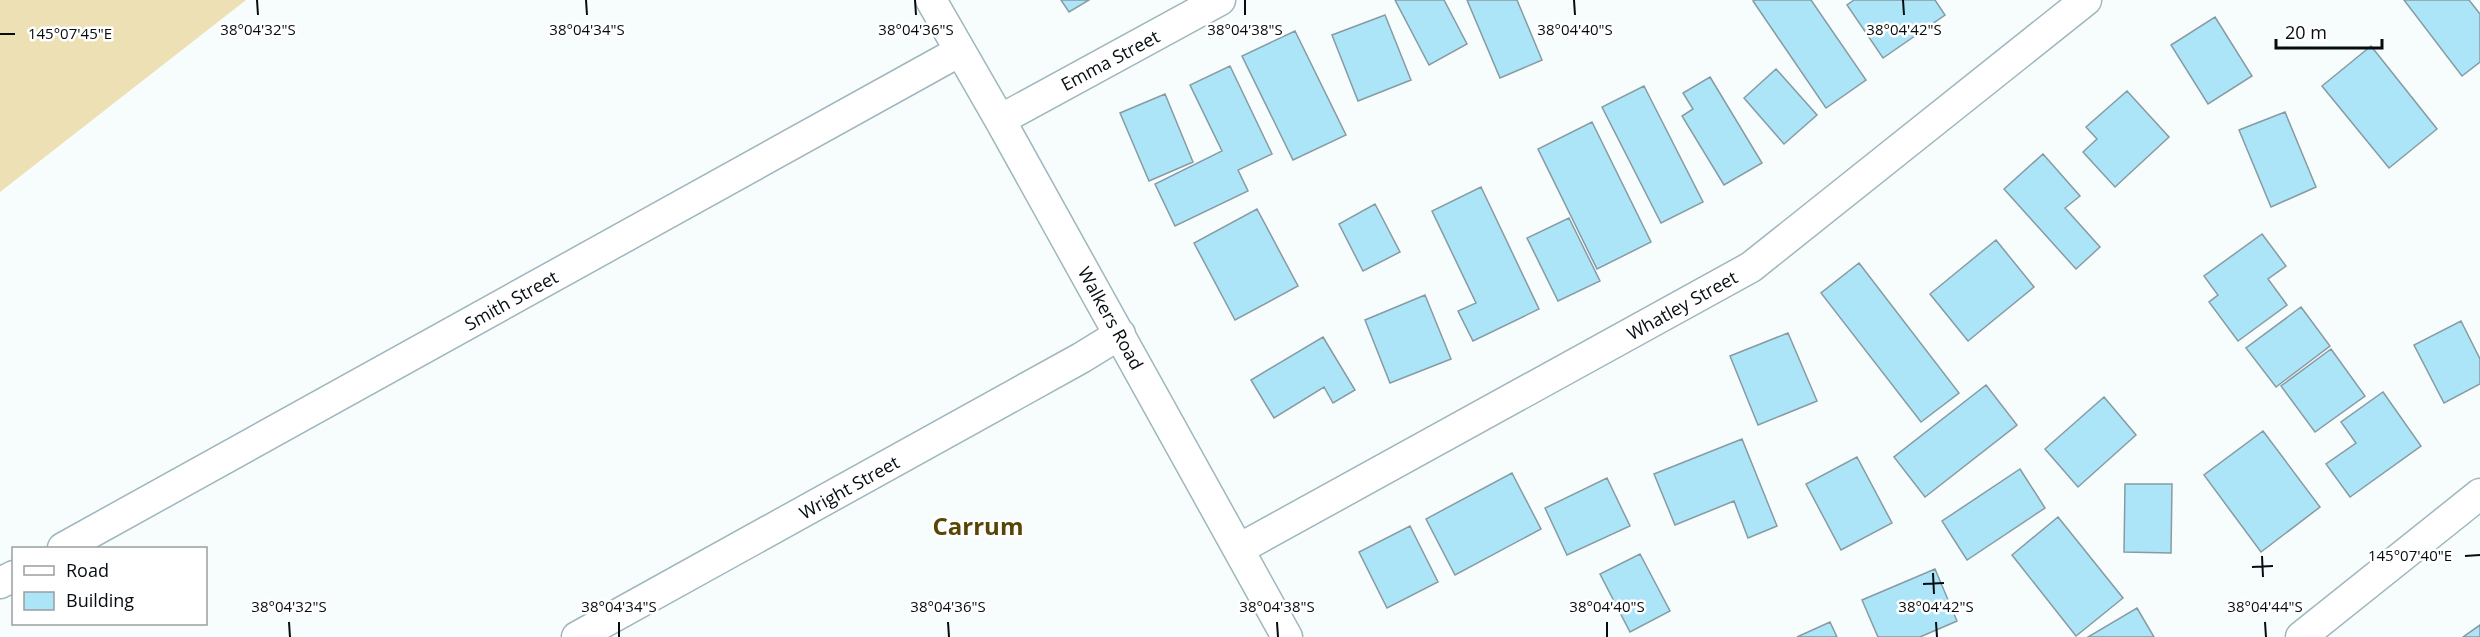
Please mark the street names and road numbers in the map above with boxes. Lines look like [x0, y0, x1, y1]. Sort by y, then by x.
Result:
street label: Emma Street [1057, 24, 1163, 96]
street label: Walkers Road [1073, 262, 1149, 374]
street label: Smith Street [460, 264, 562, 336]
street label: Whatley Street [1623, 265, 1741, 345]
street label: Wright Street [795, 450, 903, 524]

